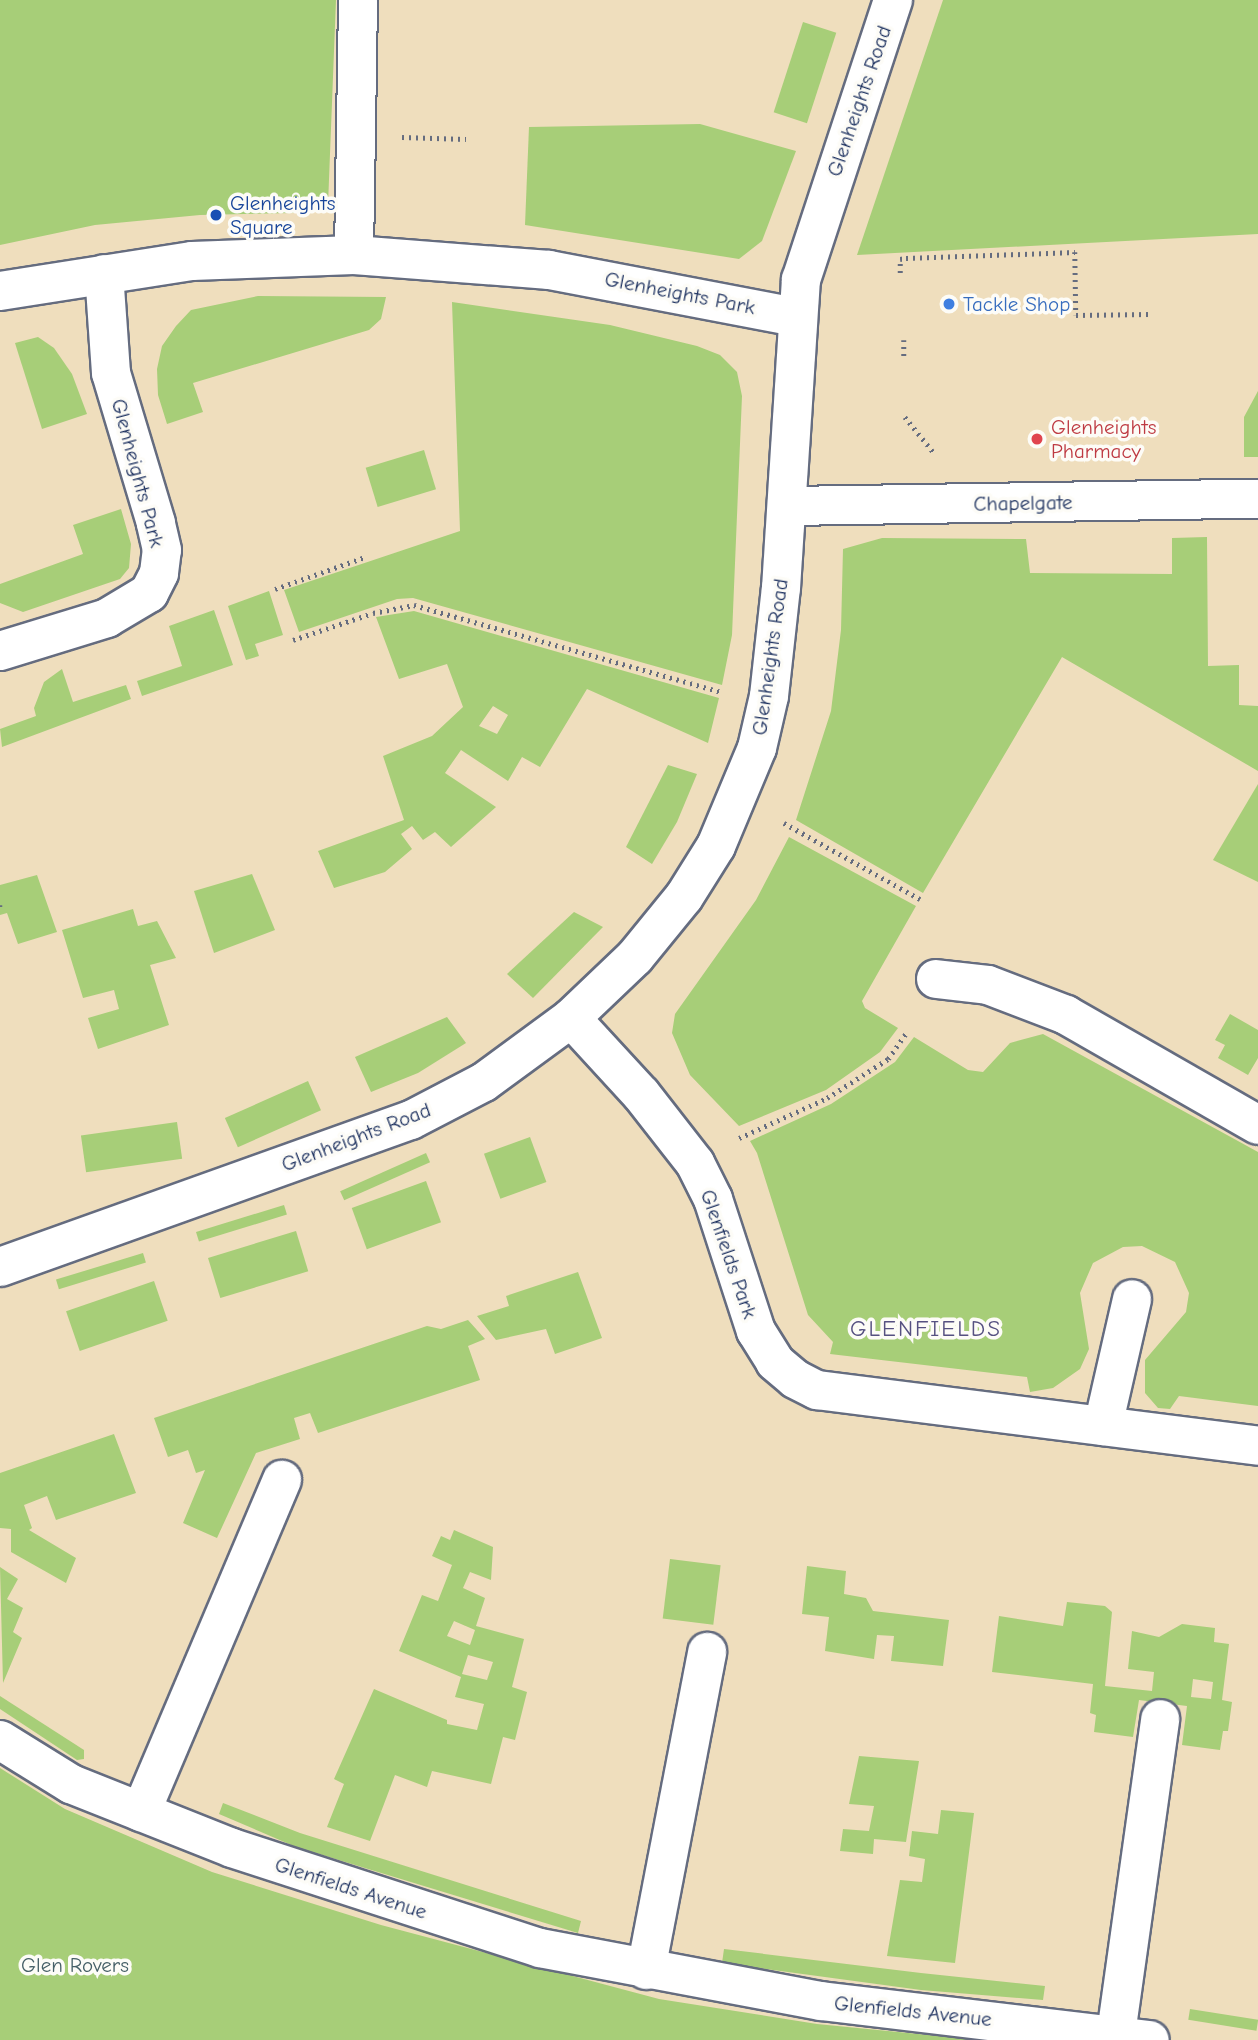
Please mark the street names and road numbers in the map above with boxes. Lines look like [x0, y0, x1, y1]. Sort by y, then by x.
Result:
street label: Glenheights Road [821, 22, 897, 180]
street label: Glenheights Park [603, 266, 757, 320]
street label: Glenheights Park [106, 396, 170, 550]
street label: Chapelgate [973, 490, 1073, 516]
street label: Glenheights Road [747, 577, 793, 737]
street label: Glenheights Road [278, 1097, 434, 1177]
street label: Glenfields Park [695, 1186, 763, 1322]
street label: Glenfields Avenue [272, 1852, 430, 1924]
street label: Glenfields Avenue [833, 1990, 993, 2032]

